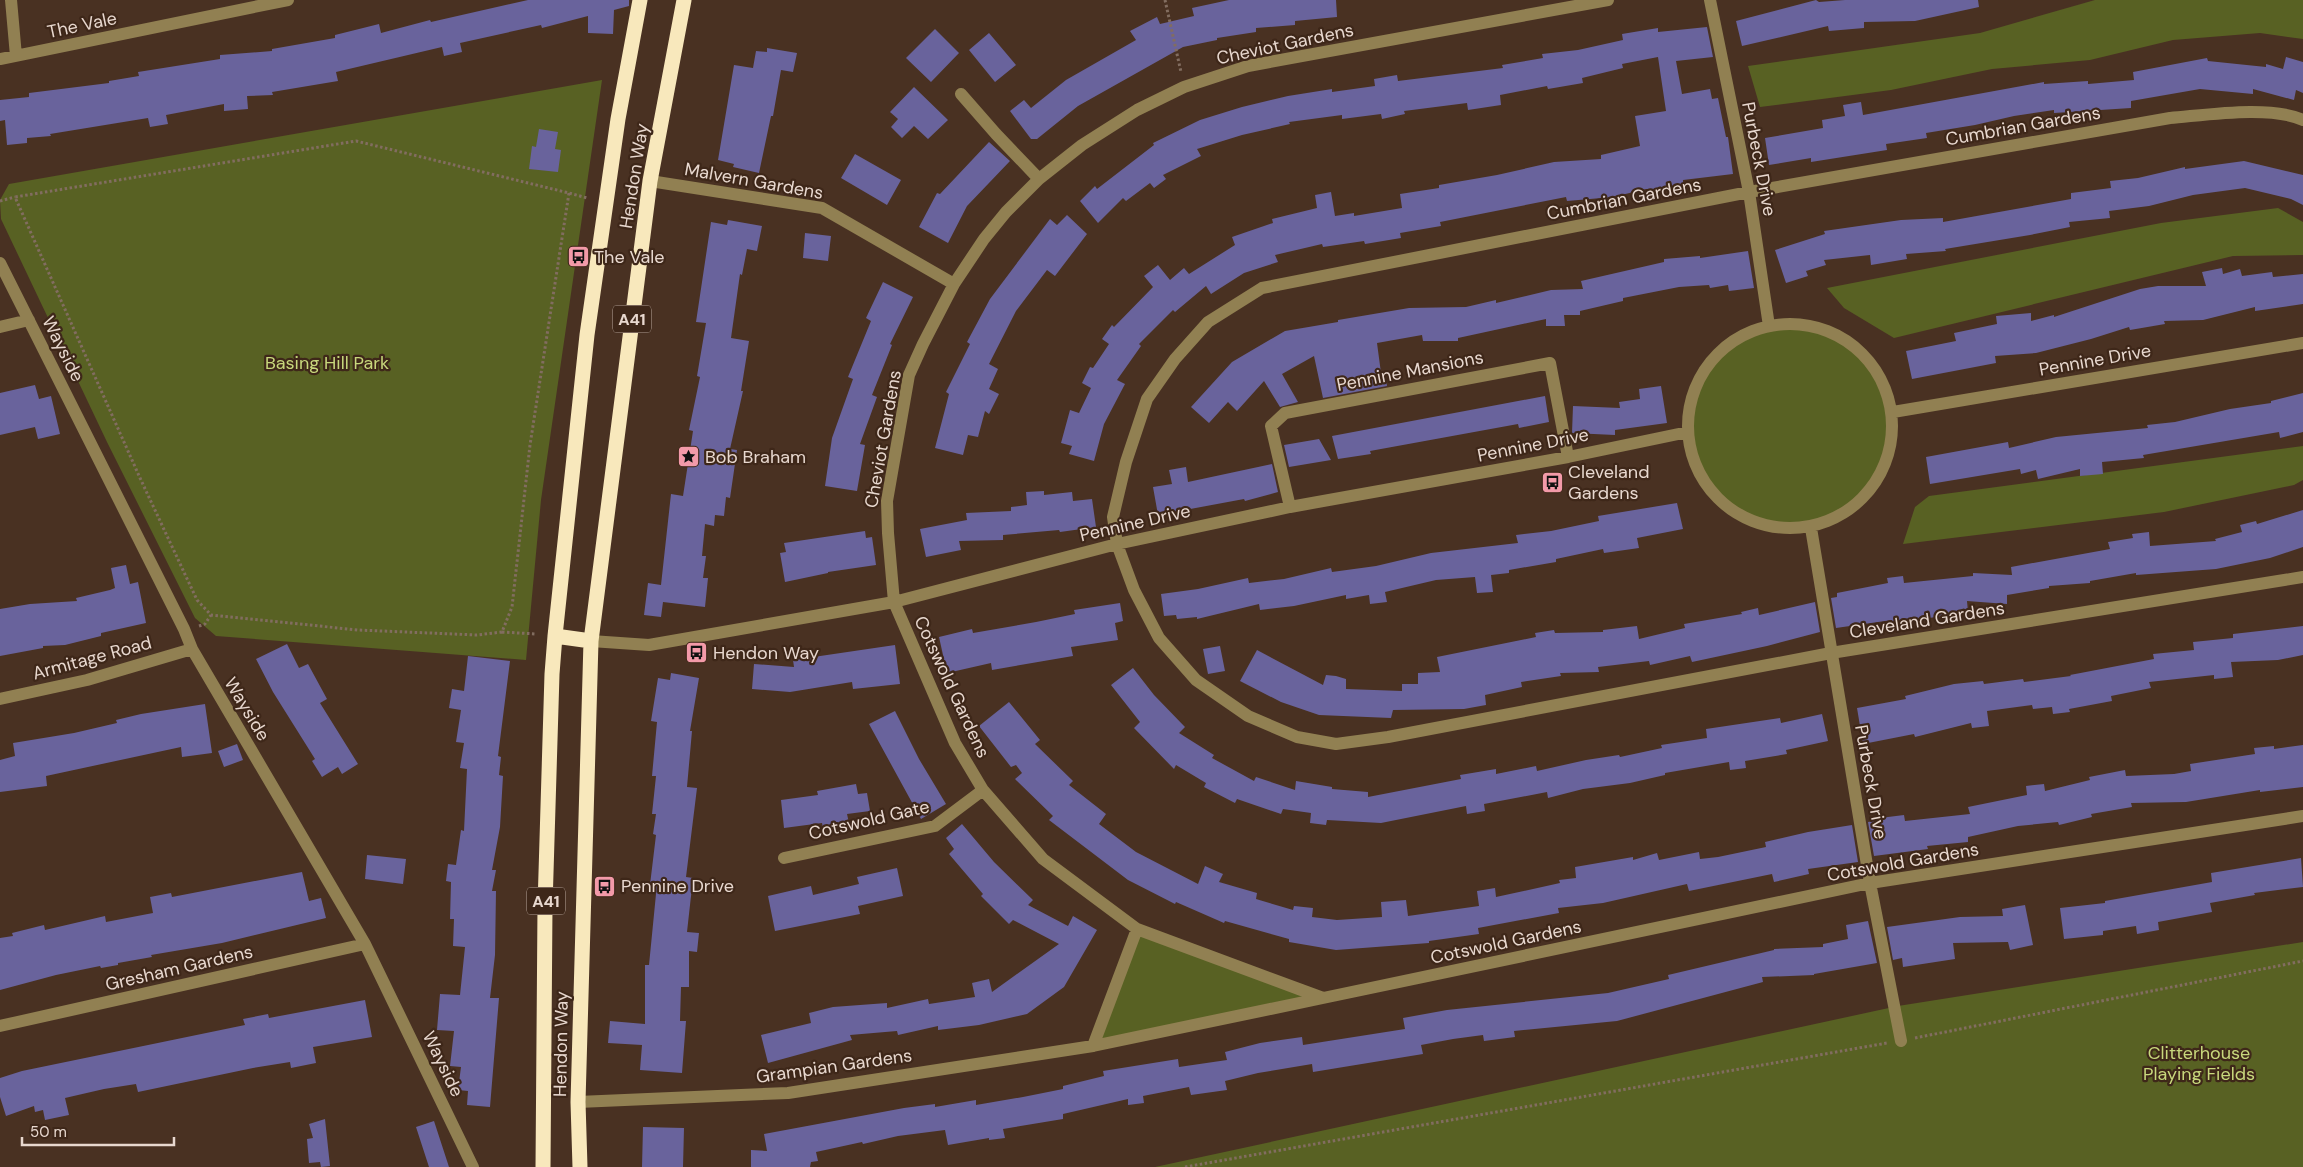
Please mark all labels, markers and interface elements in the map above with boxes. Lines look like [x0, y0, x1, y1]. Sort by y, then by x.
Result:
street label: The Vale [45, 6, 119, 44]
street label: Cheviot Gardens [1214, 18, 1356, 70]
street label: Purbeck Drive [1736, 100, 1782, 218]
street label: Cumbrian Gardens [1944, 101, 2102, 151]
street label: Hendon Way [614, 122, 654, 230]
street label: Malvern Gardens [683, 157, 825, 205]
street label: Cumbrian Gardens [1545, 172, 1703, 226]
bus stop icon: The Vale [566, 245, 590, 269]
place label: The Vale [594, 245, 665, 269]
road number: A41 [613, 306, 651, 332]
street label: Wayside [36, 312, 90, 386]
street label: Pennine Drive [2037, 338, 2153, 382]
street label: Pennine Mansions [1335, 345, 1485, 397]
park label: Basing Hill Park [265, 351, 389, 375]
street label: Cheviot Gardens [859, 368, 907, 510]
street label: Pennine Drive [1475, 422, 1591, 468]
place icon: Bob Braham [677, 445, 701, 469]
place label: Bob Braham [705, 445, 806, 469]
place label: Cleveland Gardens [1568, 460, 1649, 505]
bus stop icon: Cleveland Gardens [1540, 470, 1564, 494]
street label: Pennine Drive [1077, 499, 1193, 547]
street label: Cleveland Gardens [1848, 596, 2006, 644]
street label: Cotswold Gardens [909, 612, 995, 762]
street label: Armitage Road [30, 631, 154, 685]
bus stop icon: Hendon Way [685, 641, 709, 665]
place label: Hendon Way [713, 641, 819, 665]
street label: Wayside [219, 673, 275, 745]
street label: Purbeck Drive [1849, 723, 1893, 841]
street label: Cotswold Gate [806, 794, 932, 846]
street label: Cotswold Gardens [1825, 837, 1981, 887]
bus stop icon: Pennine Drive [593, 874, 617, 898]
place label: Pennine Drive [621, 874, 734, 898]
road number: A41 [527, 888, 565, 914]
street label: Cotswold Gardens [1428, 914, 1584, 970]
street label: Gresham Gardens [103, 939, 255, 997]
street label: Hendon Way [548, 991, 574, 1097]
street label: Wayside [417, 1027, 469, 1101]
park label: Clitterhouse Playing Fields [2143, 1041, 2255, 1086]
street label: Grampian Gardens [754, 1043, 914, 1089]
scale bar [22, 1114, 175, 1146]
text: 50 m [30, 1122, 67, 1142]

